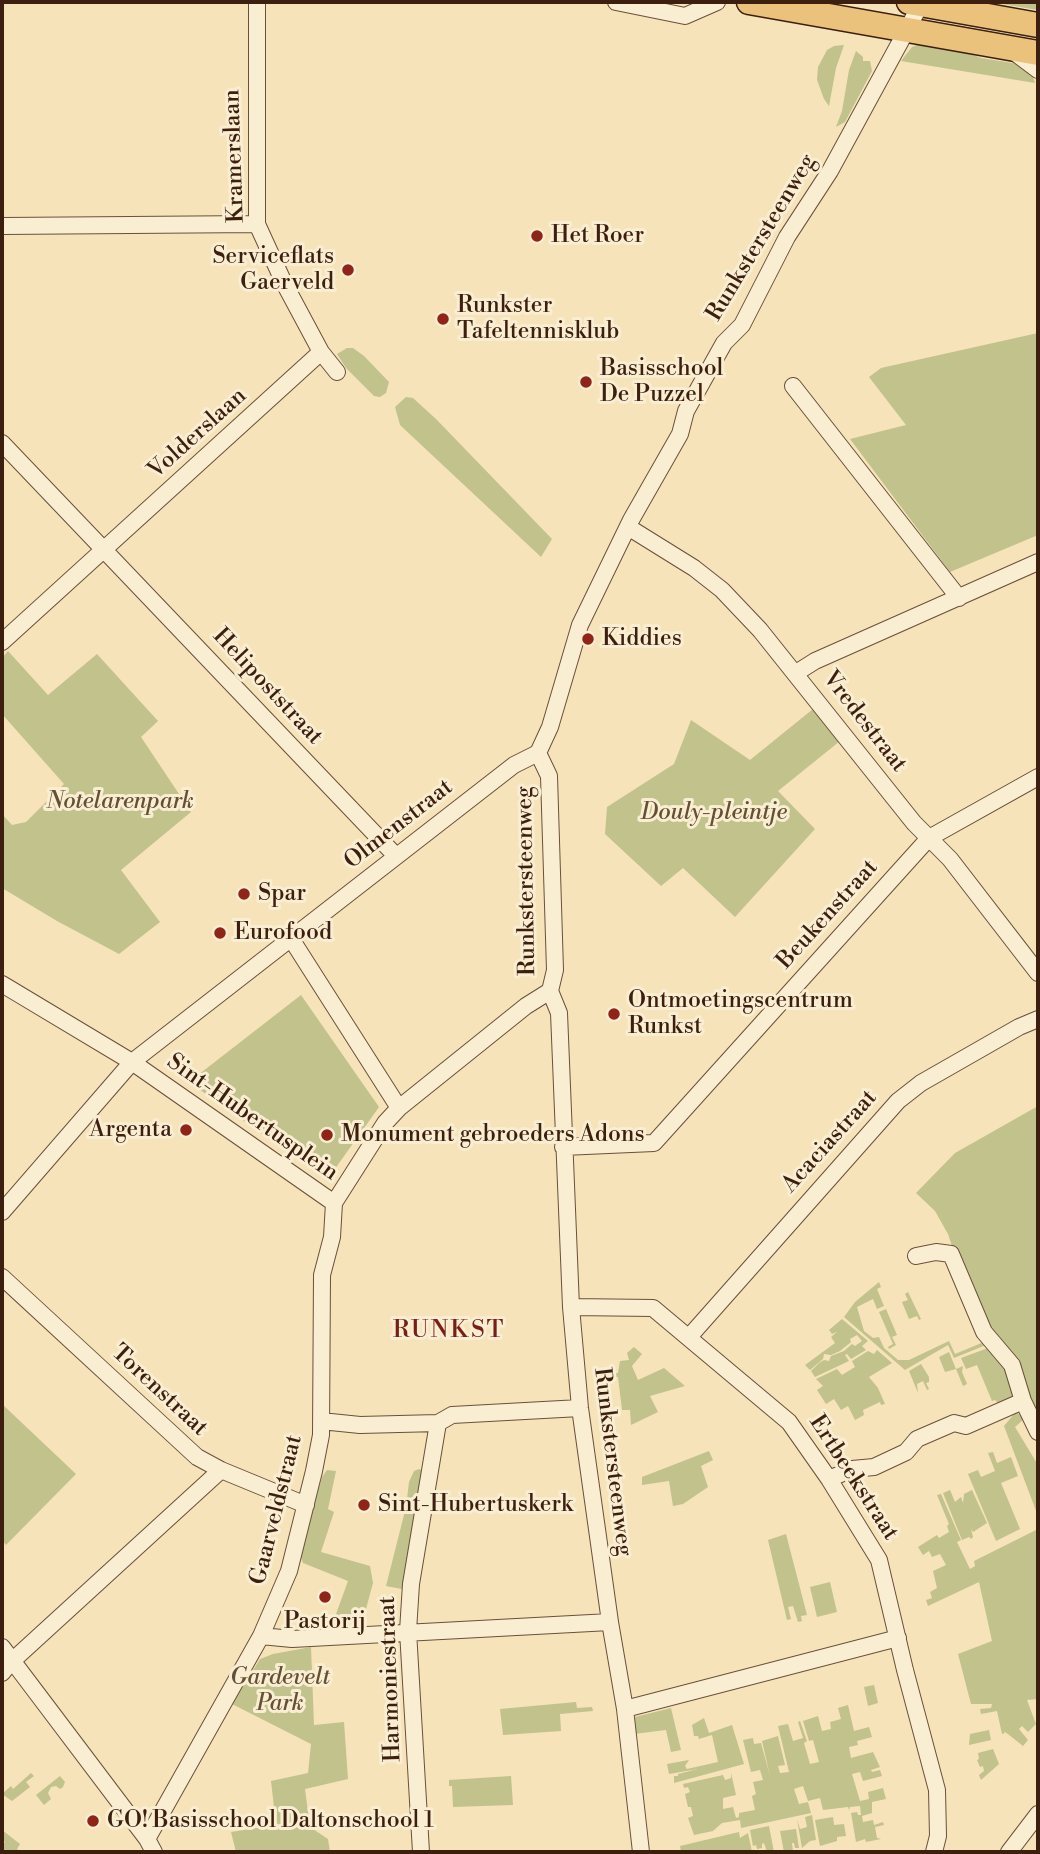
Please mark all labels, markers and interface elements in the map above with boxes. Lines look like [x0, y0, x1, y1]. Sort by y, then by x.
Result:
street label: Kramerslaan [219, 89, 251, 223]
street label: Runkstersteenweg [701, 150, 823, 326]
place label: Het Roer [551, 222, 644, 250]
marker: Het Roer [529, 228, 545, 244]
place label: Serviceflats Gaerveld [212, 243, 334, 297]
marker: Serviceflats Gaerveld [340, 262, 356, 278]
place label: Runkster Tafeltennisklub [457, 292, 619, 346]
marker: Runkster Tafeltennisklub [435, 311, 451, 327]
place label: Basisschool De Puzzel [600, 355, 723, 409]
marker: Basisschool De Puzzel [578, 374, 594, 390]
street label: Volderslaan [143, 383, 253, 485]
street label: Helipoststraat [206, 623, 328, 751]
place label: Kiddies [602, 625, 682, 653]
marker: Kiddies [580, 631, 596, 647]
street label: Vredestraat [816, 666, 912, 778]
street label: Olmenstraat [339, 774, 459, 876]
street label: Runkstersteenweg [512, 786, 542, 976]
park label: Notelarenpark [46, 788, 194, 816]
park label: Douly-pleintje [641, 799, 787, 827]
street label: Beukenstraat [772, 855, 884, 975]
place label: Spar [258, 880, 306, 908]
marker: Spar [236, 886, 252, 902]
place label: Eurofood [234, 919, 332, 947]
marker: Eurofood [212, 925, 228, 941]
place label: Ontmoetingscentrum Runkst [628, 987, 853, 1041]
marker: Ontmoetingscentrum Runkst [606, 1006, 622, 1022]
street label: Sint-Hubertusplein [161, 1049, 343, 1187]
street label: Acaciastraat [777, 1085, 883, 1199]
place label: Argenta [89, 1116, 172, 1144]
place label: Monument gebroeders Adons [341, 1121, 645, 1149]
marker: Argenta [178, 1122, 194, 1138]
marker: Monument gebroeders Adons [319, 1127, 335, 1143]
district label: RUNKST [393, 1317, 505, 1345]
street label: Torenstraat [105, 1339, 213, 1443]
street label: Runkstersteenweg [587, 1366, 637, 1558]
street label: Ertbeekstraat [802, 1410, 904, 1546]
street label: Gaarveldstraat [245, 1432, 309, 1588]
place label: Sint-Hubertuskerk [378, 1491, 573, 1519]
marker: Sint-Hubertuskerk [356, 1497, 372, 1513]
marker: Pastorij [317, 1589, 333, 1605]
street label: Harmoniestraat [374, 1596, 408, 1762]
place label: Pastorij [284, 1608, 366, 1636]
park label: Gardevelt Park [230, 1664, 330, 1718]
place label: GO! Basisschool Daltonschool 1 [107, 1807, 434, 1835]
marker: GO! Basisschool Daltonschool 1 [85, 1813, 101, 1829]

